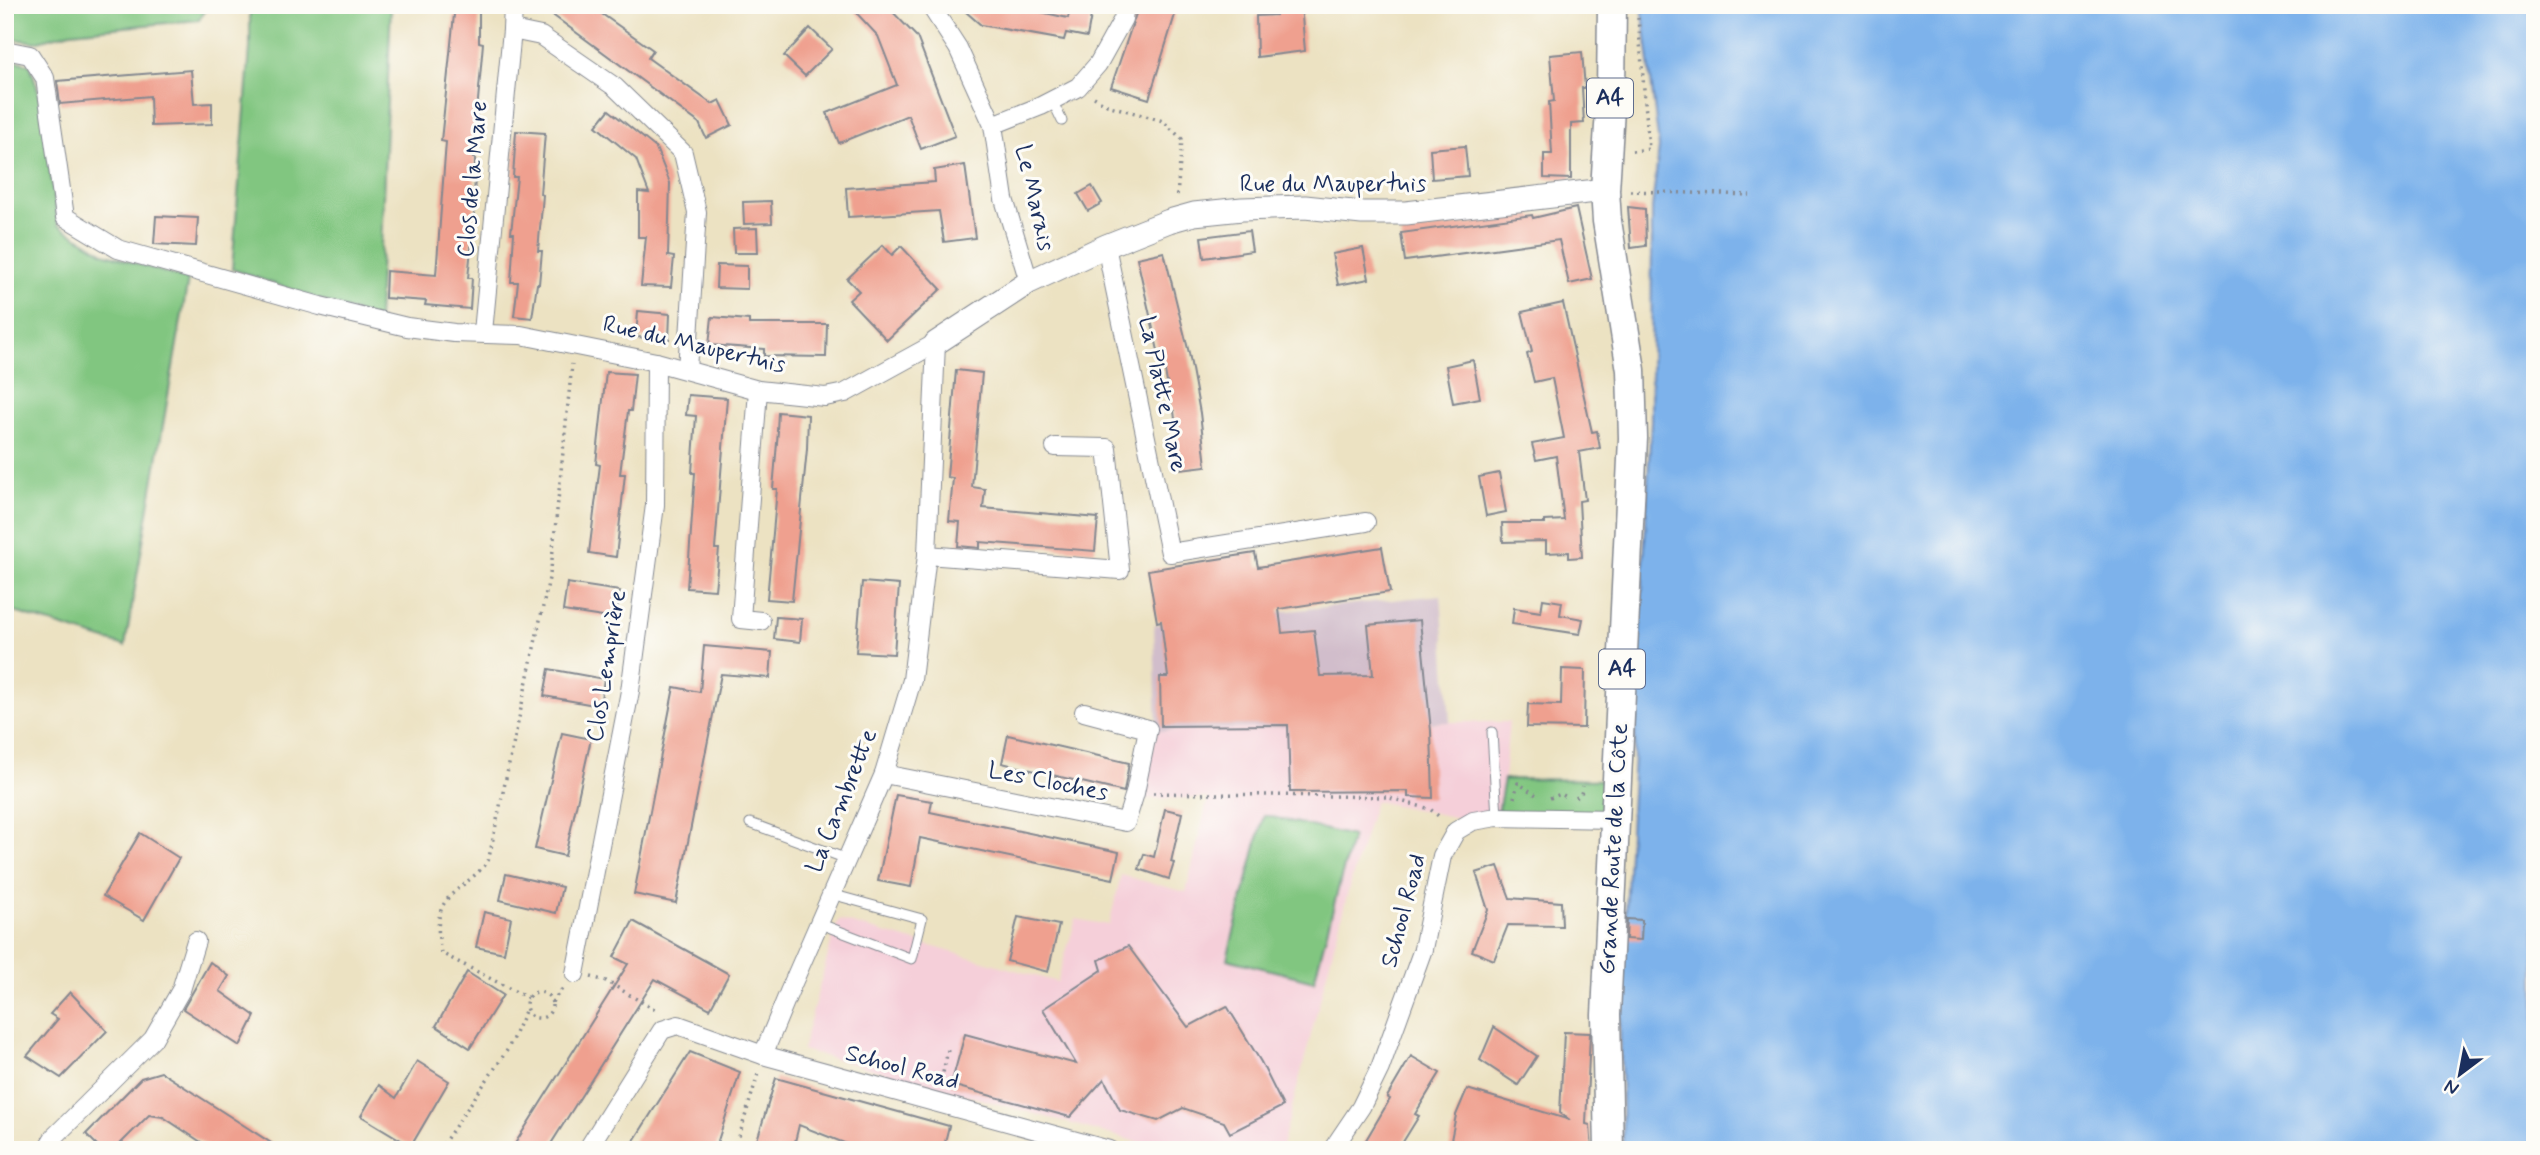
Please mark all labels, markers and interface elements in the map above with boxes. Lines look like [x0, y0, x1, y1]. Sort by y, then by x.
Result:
road number: A4 [1587, 78, 1633, 118]
street label: Clos de la Mare [451, 99, 495, 259]
street label: Le Marais [1007, 142, 1061, 255]
street label: Rue du Maupertuis [1240, 169, 1427, 200]
street label: Rue du Maupertuis [600, 309, 789, 381]
street label: La Platte Mare [1130, 313, 1194, 475]
street label: Clos Lemprière [580, 587, 634, 744]
road number: A4 [1599, 650, 1645, 688]
street label: Grande Route de la Côte [1592, 722, 1636, 976]
street label: La Cambrette [799, 724, 885, 877]
street label: Les Cloches [985, 755, 1111, 809]
street label: School Road [1374, 851, 1434, 971]
street label: School Road [842, 1038, 962, 1098]
north arrow [2424, 1040, 2494, 1110]
text: N [2440, 1073, 2464, 1101]

